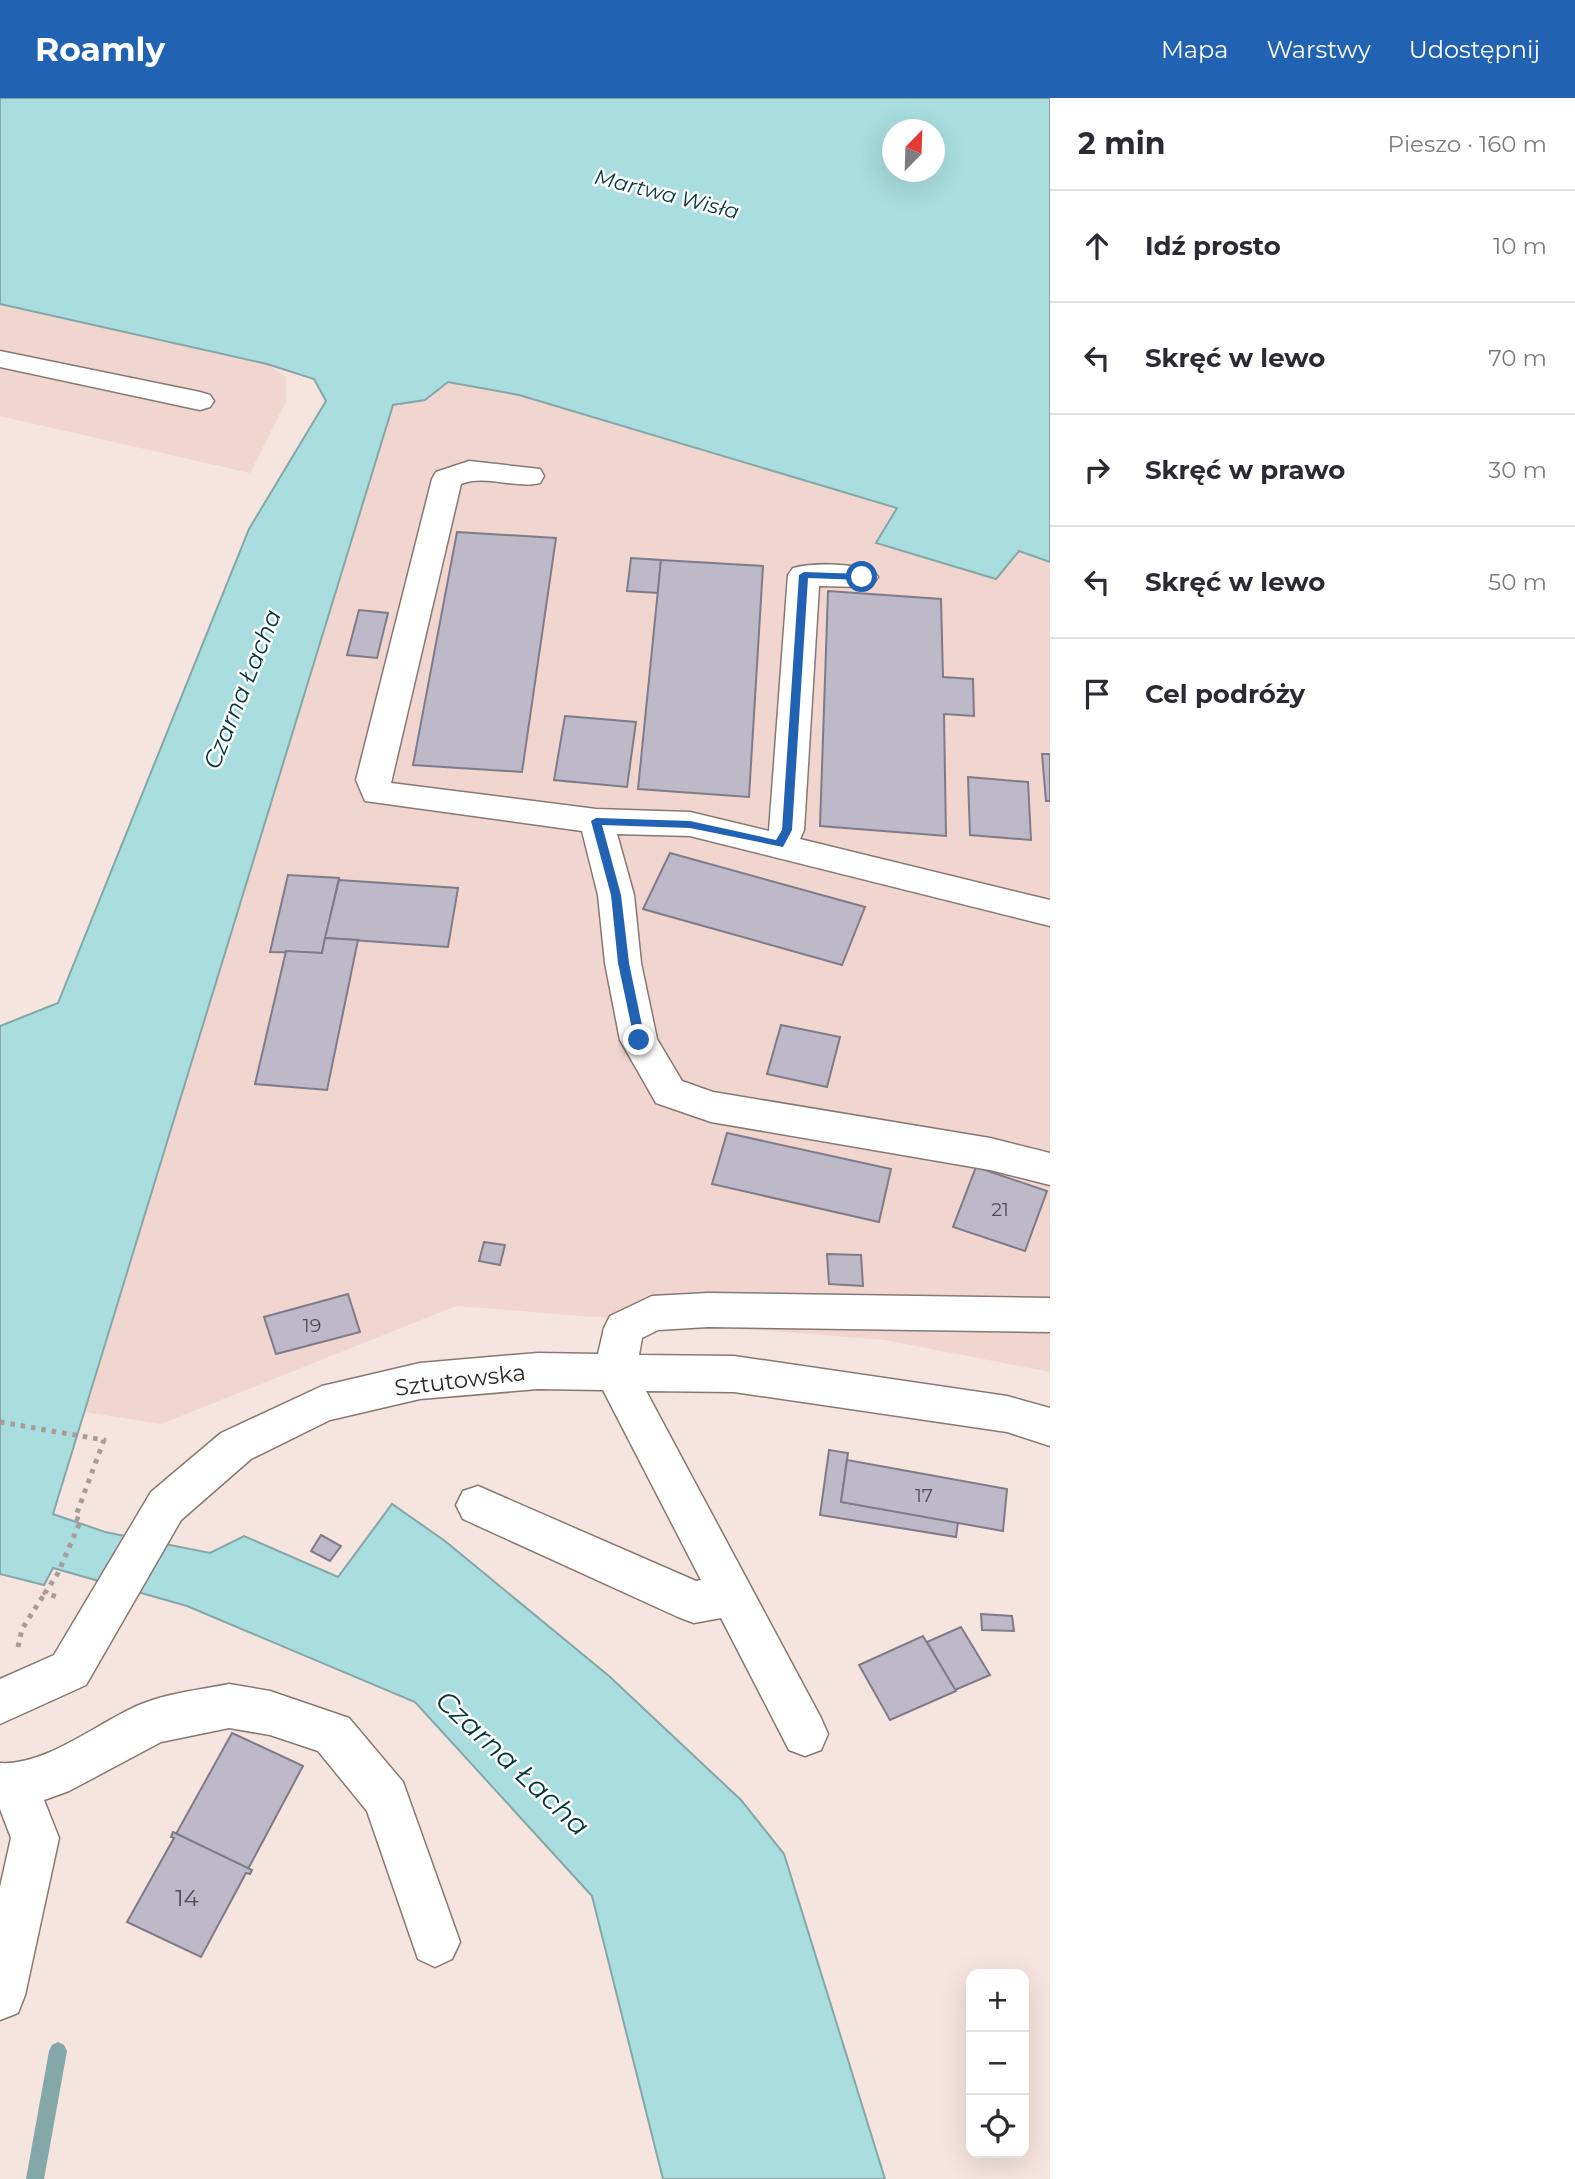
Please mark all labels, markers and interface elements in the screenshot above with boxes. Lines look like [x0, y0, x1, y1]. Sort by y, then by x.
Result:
text: Roamly [35, 29, 165, 69]
text: Mapa [1161, 35, 1228, 64]
text: Warstwy [1266, 35, 1371, 64]
text: Udostępnij [1409, 35, 1540, 64]
north arrow [882, 119, 945, 182]
text: 2 min [1078, 125, 1165, 162]
text: Pieszo · 160 m [1387, 130, 1547, 158]
water label: Martwa Wisła [592, 164, 742, 224]
icon: ahead [1078, 227, 1116, 265]
text: Idź prosto [1145, 230, 1281, 262]
text: 10 m [1493, 232, 1547, 260]
icon: left [1078, 339, 1116, 377]
text: Skręć w lewo [1145, 342, 1325, 374]
text: 70 m [1488, 344, 1547, 372]
icon: right [1078, 451, 1116, 489]
text: Skręć w prawo [1145, 454, 1345, 486]
text: 30 m [1488, 456, 1547, 484]
route start [846, 561, 877, 592]
icon: left [1078, 563, 1116, 601]
text: Skręć w lewo [1145, 566, 1325, 598]
text: 50 m [1488, 568, 1547, 596]
water label: Czarna Łacha [197, 605, 287, 773]
icon: arrive [1078, 675, 1116, 713]
text: Cel podróży [1145, 678, 1305, 710]
route end [623, 1024, 654, 1055]
house number: 21 [991, 1198, 1009, 1221]
house number: 19 [303, 1314, 321, 1337]
street label: Sztutowska [393, 1358, 527, 1402]
house number: 17 [915, 1484, 933, 1507]
water label: Czarna Łacha [429, 1683, 597, 1843]
house number: 14 [175, 1884, 199, 1912]
map controls [966, 1969, 1029, 2158]
button: + [966, 1969, 1029, 2032]
button: − [966, 2032, 1029, 2095]
button: locate [966, 2095, 1029, 2158]

